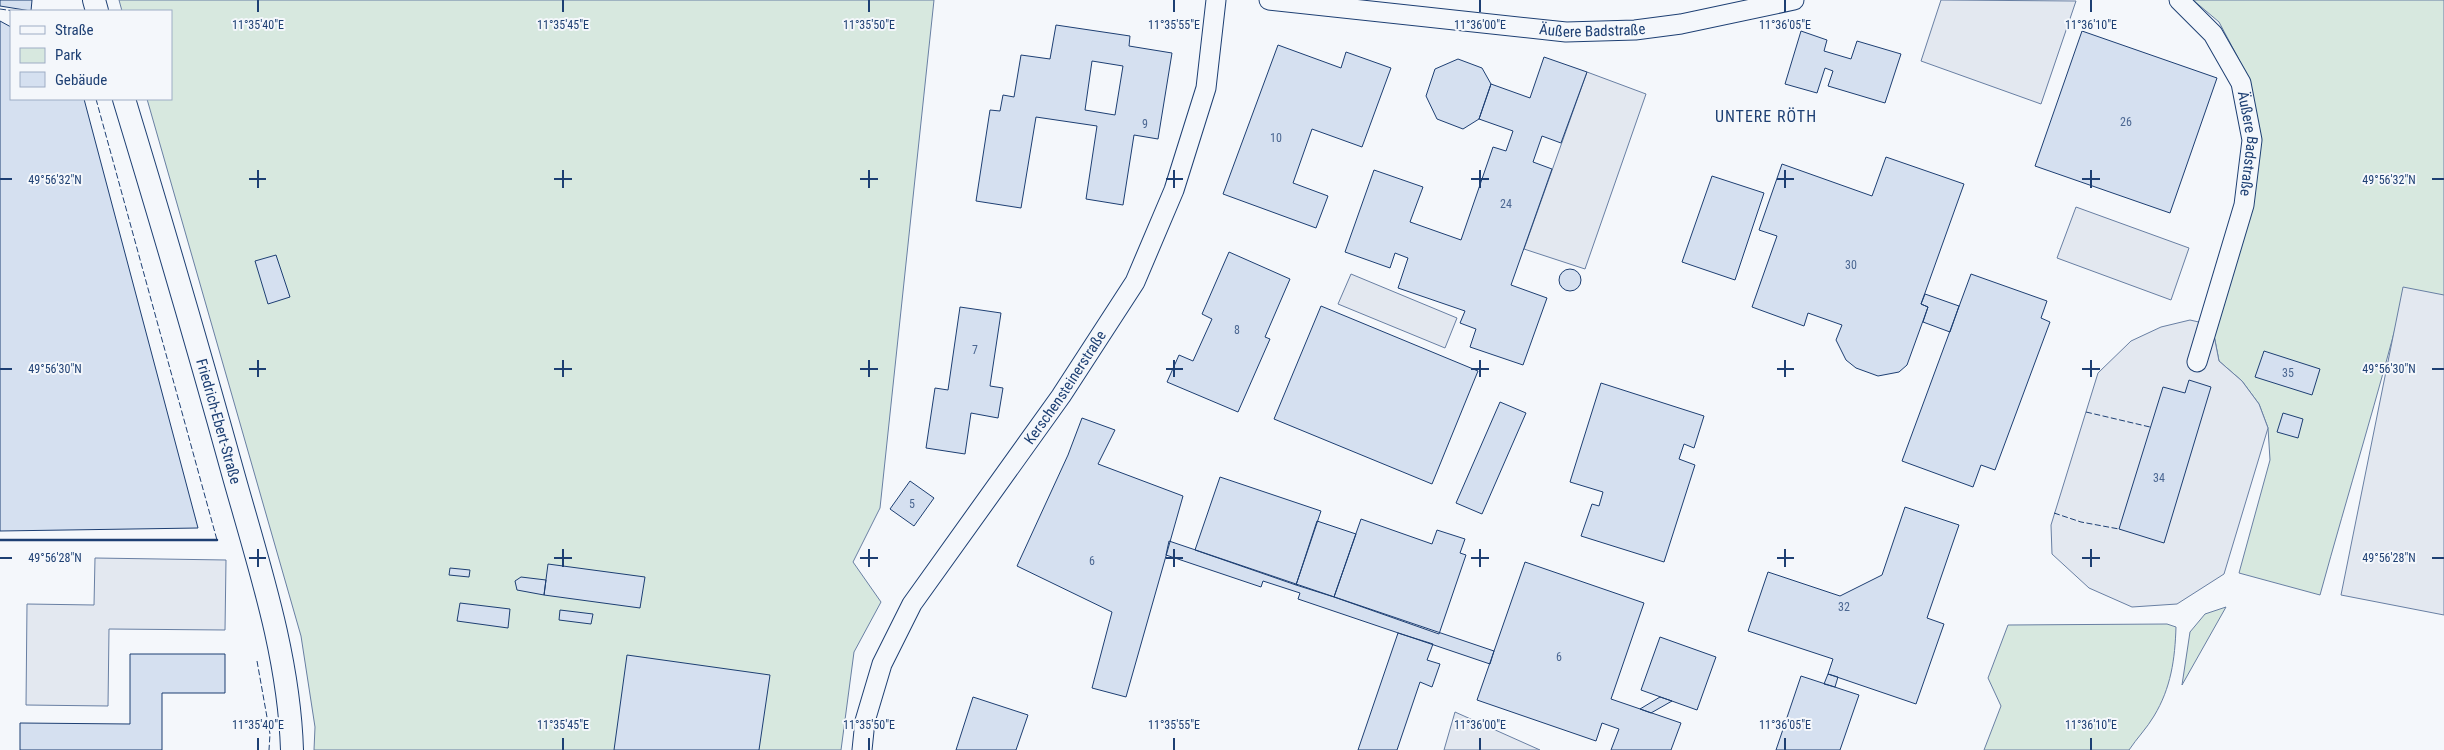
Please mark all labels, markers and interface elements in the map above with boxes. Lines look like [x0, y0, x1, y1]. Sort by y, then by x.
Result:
legend [10, 10, 172, 100]
text: 11°35'40"E [232, 18, 284, 32]
text: 11°35'45"E [537, 18, 589, 32]
text: 11°35'50"E [843, 18, 895, 32]
text: 11°35'55"E [1148, 18, 1200, 32]
text: 11°36'00"E [1454, 18, 1506, 32]
text: 11°36'05"E [1759, 18, 1811, 32]
text: 11°36'10"E [2065, 18, 2117, 32]
street label: Äußere Badstraße [1538, 20, 1646, 41]
text: Straße [55, 21, 94, 39]
text: Park [55, 46, 82, 64]
text: Gebäude [55, 71, 107, 89]
street label: Äußere Badstraße [2234, 90, 2261, 197]
district label: UNTERE RÖTH [1715, 107, 1817, 126]
house number: 26 [2120, 115, 2132, 129]
house number: 9 [1142, 117, 1148, 131]
house number: 10 [1270, 131, 1282, 145]
text: 49°56'32"N [28, 173, 82, 187]
text: 49°56'32"N [2362, 173, 2416, 187]
house number: 24 [1500, 197, 1512, 211]
house number: 30 [1845, 258, 1857, 272]
house number: 8 [1234, 323, 1240, 337]
street label: Kerschensteinerstraße [1020, 327, 1110, 448]
house number: 7 [972, 343, 978, 357]
street label: Friedrich-Ebert-Straße [192, 357, 245, 486]
text: 49°56'30"N [28, 362, 82, 376]
text: 49°56'30"N [2362, 362, 2416, 376]
house number: 35 [2282, 366, 2294, 380]
house number: 34 [2153, 471, 2165, 485]
house number: 5 [909, 497, 915, 511]
text: 49°56'28"N [28, 551, 82, 565]
text: 49°56'28"N [2362, 551, 2416, 565]
house number: 6 [1089, 554, 1095, 568]
house number: 32 [1838, 600, 1850, 614]
house number: 6 [1556, 650, 1562, 664]
text: 11°35'40"E [232, 718, 284, 732]
text: 11°35'45"E [537, 718, 589, 732]
text: 11°35'50"E [843, 718, 895, 732]
text: 11°35'55"E [1148, 718, 1200, 732]
text: 11°36'00"E [1454, 718, 1506, 732]
text: 11°36'05"E [1759, 718, 1811, 732]
text: 11°36'10"E [2065, 718, 2117, 732]

